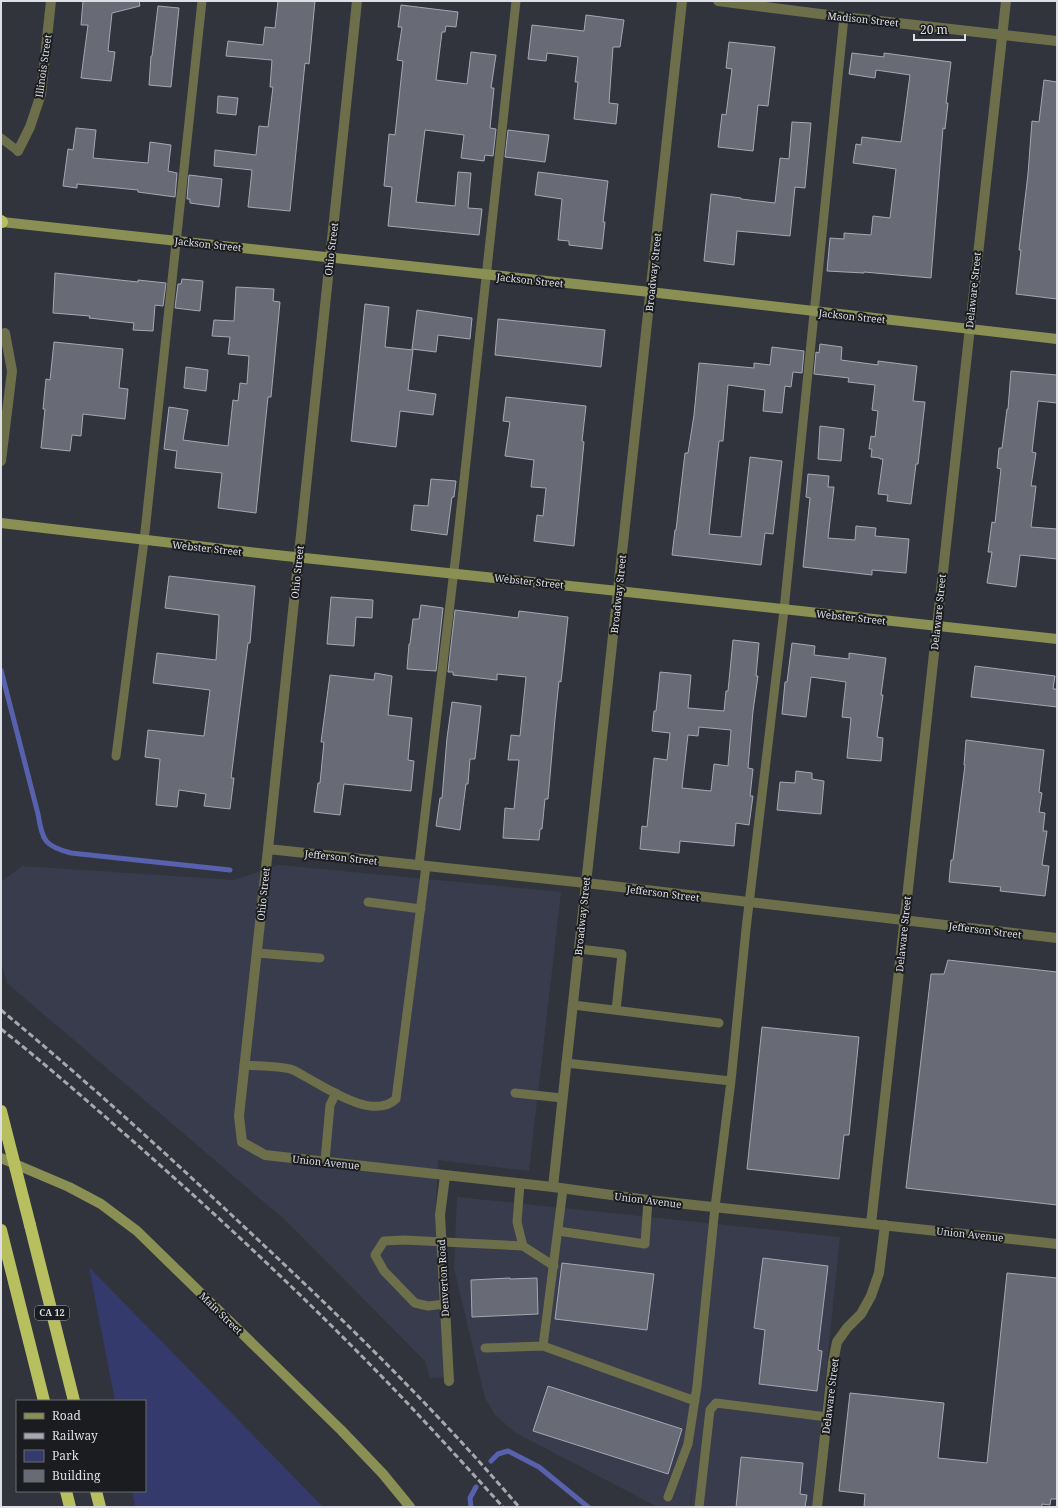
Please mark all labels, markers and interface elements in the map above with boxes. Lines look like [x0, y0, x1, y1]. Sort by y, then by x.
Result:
street label: Madison Street [827, 8, 900, 30]
scale bar [914, 16, 965, 42]
text: 20 m [920, 21, 948, 38]
street label: Illinois Street [32, 33, 54, 98]
street label: Ohio Street [321, 221, 341, 276]
street label: Broadway Street [642, 232, 664, 312]
street label: Jackson Street [173, 233, 243, 255]
street label: Delaware Street [962, 251, 984, 329]
street label: Jackson Street [495, 269, 565, 291]
street label: Jackson Street [817, 305, 887, 327]
street label: Webster Street [171, 537, 243, 559]
street label: Ohio Street [287, 544, 307, 599]
street label: Broadway Street [607, 554, 629, 634]
street label: Webster Street [493, 570, 565, 592]
street label: Delaware Street [927, 573, 949, 651]
street label: Webster Street [815, 606, 887, 628]
street label: Jefferson Street [303, 846, 379, 868]
street label: Ohio Street [253, 866, 273, 921]
street label: Broadway Street [571, 876, 593, 956]
street label: Jefferson Street [625, 881, 701, 904]
street label: Delaware Street [892, 895, 914, 973]
street label: Jefferson Street [947, 918, 1023, 941]
street label: Union Avenue [292, 1152, 360, 1172]
street label: Union Avenue [614, 1189, 682, 1211]
street label: Union Avenue [936, 1224, 1004, 1244]
street label: Denverton Road [434, 1239, 452, 1317]
street label: Main Street [196, 1289, 246, 1338]
road number: CA 12 [35, 1306, 69, 1320]
street label: Delaware Street [818, 1357, 842, 1435]
legend [16, 1400, 146, 1492]
text: Road [52, 1407, 82, 1424]
text: Railway [52, 1427, 98, 1444]
text: Park [52, 1447, 80, 1464]
text: Building [52, 1467, 101, 1484]

